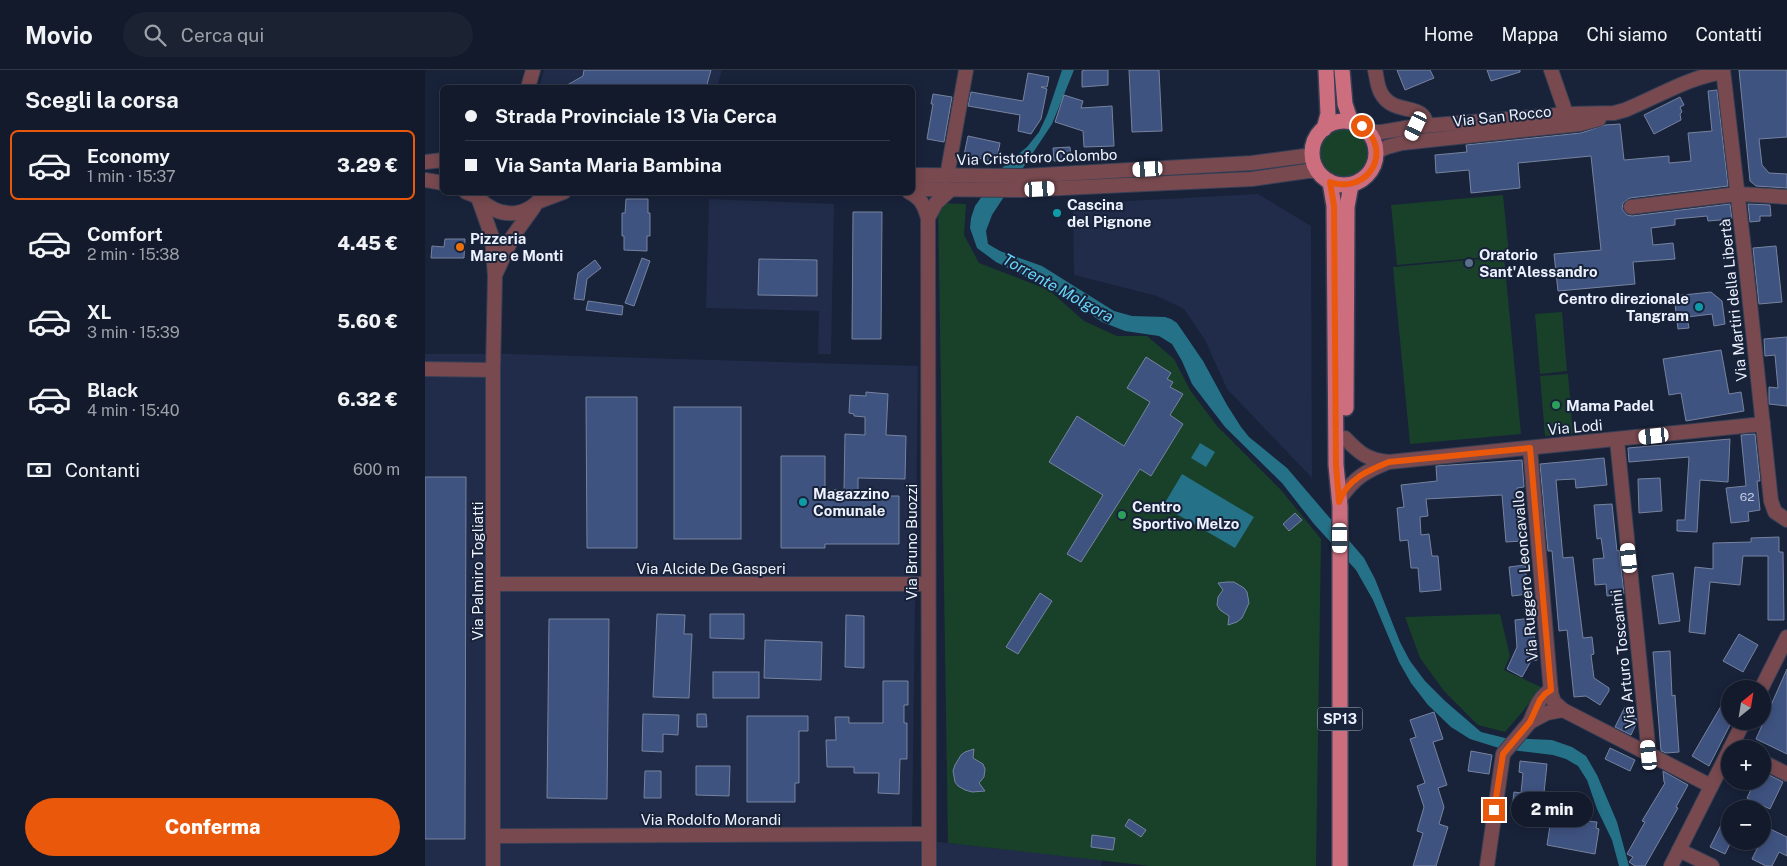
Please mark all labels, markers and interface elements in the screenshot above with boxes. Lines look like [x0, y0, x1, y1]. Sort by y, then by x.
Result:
search box [123, 12, 473, 57]
text: Movio [25, 21, 93, 49]
icon: search [141, 21, 169, 49]
text: Cerca qui [181, 24, 264, 46]
text: Home [1424, 24, 1473, 45]
text: Mappa [1501, 24, 1559, 45]
text: Chi siamo [1587, 24, 1667, 45]
text: Contatti [1695, 24, 1762, 45]
text: Scegli la corsa [25, 87, 179, 113]
street label: Via San Rocco [1452, 102, 1552, 130]
text: Strada Provinciale 13 Via Cerca [495, 105, 777, 127]
car [1402, 109, 1429, 143]
route start [1351, 115, 1373, 137]
icon: car [27, 143, 72, 188]
text: Economy [87, 145, 170, 167]
street label: Via Cristoforo Colombo [956, 146, 1118, 168]
text: 3.29 € [337, 154, 398, 176]
text: Via Santa Maria Bambina [495, 154, 722, 176]
car [1132, 161, 1163, 177]
text: 1 min · 15:37 [87, 167, 176, 186]
car [1024, 181, 1055, 197]
place label: Cascina del Pignone [1067, 196, 1151, 230]
marker: Cascina del Pignone [1051, 207, 1063, 219]
street label: Via Martiri della Libertà [1716, 218, 1750, 382]
icon: car [27, 221, 72, 266]
text: Comfort [87, 223, 163, 245]
place label: Pizzeria Mare e Monti [470, 230, 563, 264]
text: 4.45 € [337, 232, 398, 254]
marker: Pizzeria Mare e Monti [454, 241, 466, 253]
text: 2 min · 15:38 [87, 245, 180, 264]
place label: Oratorio Sant'Alessandro [1479, 246, 1598, 280]
water label: Torrente Molgora [999, 250, 1117, 326]
marker: Oratorio Sant'Alessandro [1463, 257, 1475, 269]
place label: Centro direzionale Tangram [1558, 290, 1689, 324]
icon: car [27, 299, 72, 344]
text: XL [87, 301, 112, 323]
marker: Centro direzionale Tangram [1693, 301, 1705, 313]
text: 5.60 € [337, 310, 398, 332]
text: 3 min · 15:39 [87, 323, 180, 342]
icon: car [27, 377, 72, 422]
text: Black [87, 379, 138, 401]
text: 6.32 € [337, 388, 398, 410]
place label: Mama Padel [1566, 397, 1654, 414]
marker: Mama Padel [1550, 399, 1562, 411]
text: 4 min · 15:40 [87, 401, 180, 420]
street label: Via Lodi [1547, 416, 1603, 438]
car [1638, 427, 1669, 445]
icon: cash [25, 456, 53, 484]
text: Contanti [65, 459, 140, 481]
text: 600 m [353, 460, 400, 479]
street label: Via Bruno Buozzi [903, 484, 920, 600]
place label: Magazzino Comunale [813, 485, 890, 519]
street label: Via Ruggero Leoncavallo [1509, 490, 1541, 662]
house number: 62 [1740, 490, 1754, 504]
marker: Magazzino Comunale [797, 496, 809, 508]
place label: Centro Sportivo Melzo [1132, 498, 1240, 532]
street label: Via Palmiro Togliatti [469, 502, 486, 640]
marker: Centro Sportivo Melzo [1116, 509, 1128, 521]
car [1332, 523, 1347, 553]
car [1619, 542, 1638, 574]
street label: Via Alcide De Gasperi [636, 560, 786, 577]
street label: Via Arturo Toscanini [1607, 589, 1639, 729]
north arrow [1721, 680, 1771, 730]
map controls [1721, 680, 1771, 850]
road number: SP13 [1317, 708, 1363, 731]
car [1639, 739, 1658, 771]
button: + [1721, 740, 1771, 790]
callout: 2 min [1511, 792, 1594, 828]
button: Conferma [25, 798, 400, 856]
route end [1483, 799, 1505, 821]
text: 2 min [1531, 800, 1573, 819]
button: − [1721, 800, 1771, 850]
street label: Via Rodolfo Morandi [641, 811, 781, 828]

